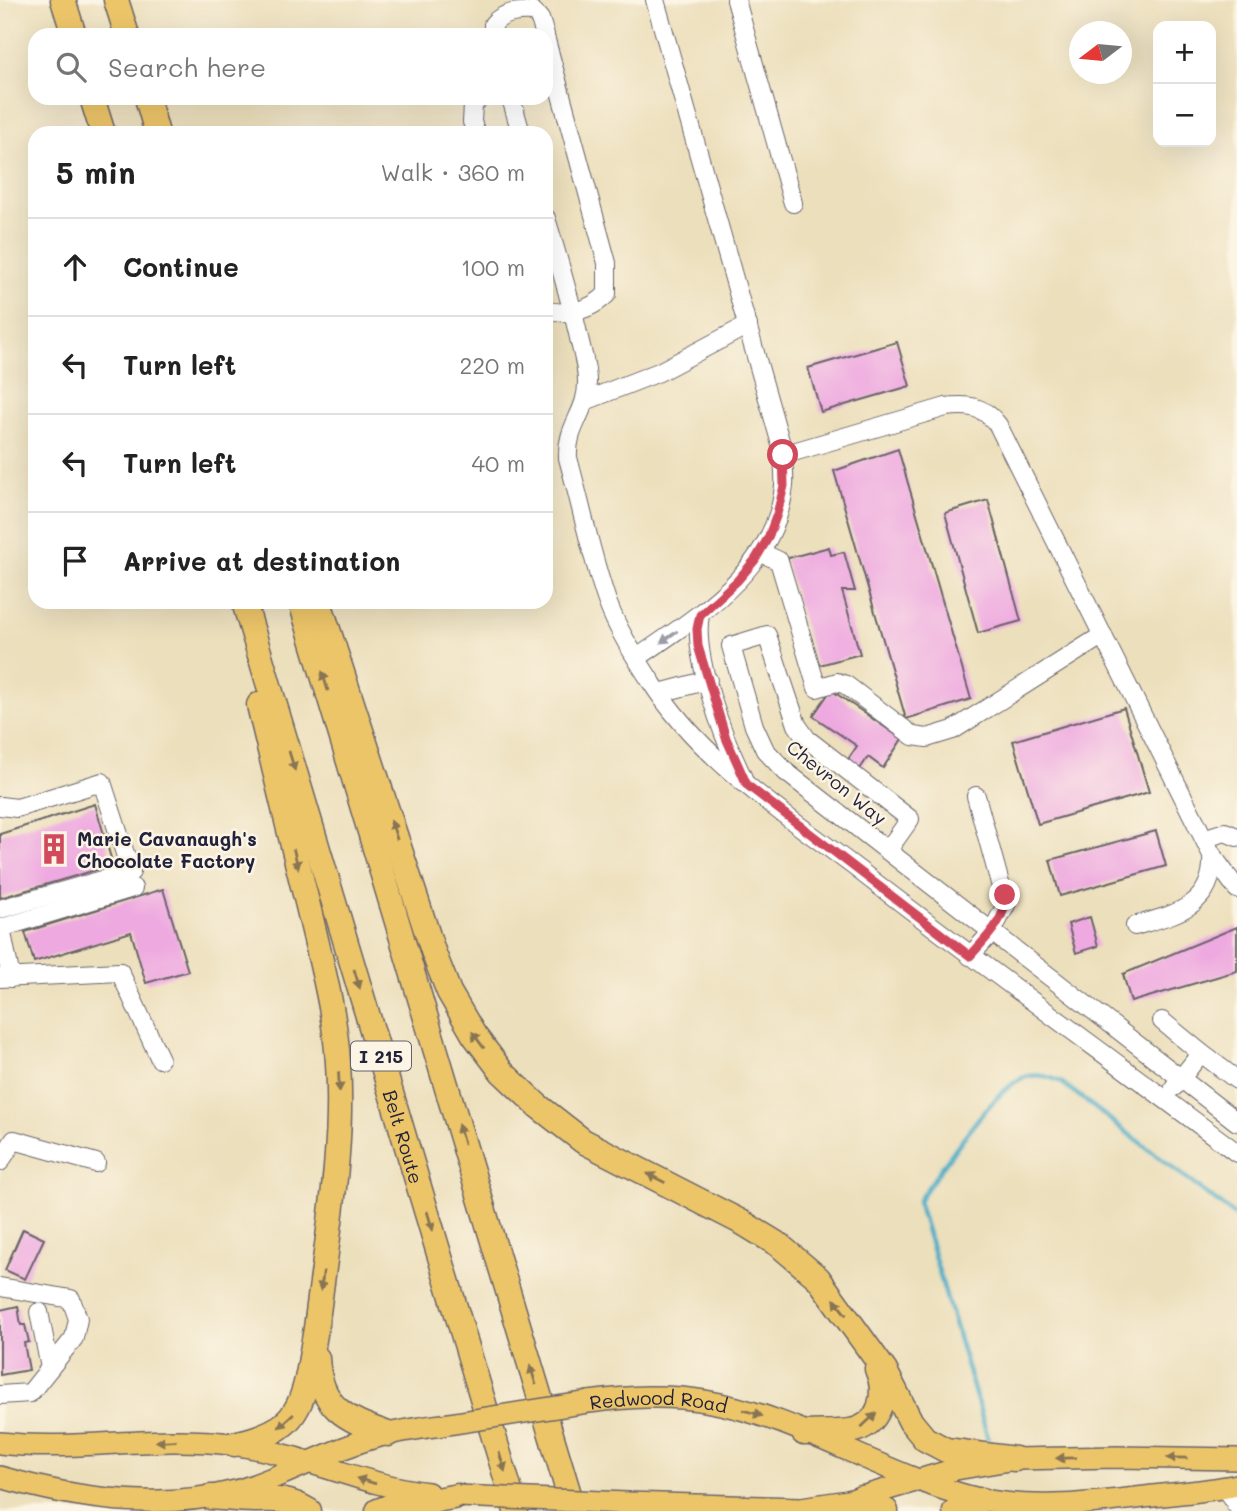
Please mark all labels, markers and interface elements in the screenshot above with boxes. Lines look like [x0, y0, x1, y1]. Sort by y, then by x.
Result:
north arrow [1069, 21, 1132, 84]
map controls [1153, 21, 1216, 147]
button: + [1153, 21, 1216, 84]
search box [28, 28, 553, 105]
icon: search [52, 48, 90, 86]
text: Search here [108, 50, 266, 84]
button: − [1153, 84, 1216, 147]
text: 5 min [56, 152, 136, 192]
text: Walk · 360 m [380, 157, 525, 187]
icon: ahead [56, 248, 94, 286]
text: Continue [123, 250, 239, 284]
text: 100 m [461, 252, 525, 282]
icon: left [56, 346, 94, 384]
text: Turn left [123, 348, 236, 382]
text: 220 m [459, 350, 525, 380]
route start [767, 439, 798, 470]
icon: left [56, 444, 94, 482]
text: Turn left [123, 446, 236, 480]
text: 40 m [472, 448, 525, 478]
icon: arrive [56, 542, 94, 580]
text: Arrive at destination [123, 544, 400, 578]
one-way arrow [659, 630, 678, 643]
one-way arrow [320, 670, 330, 691]
street label: Chevron Way [782, 734, 892, 830]
one-way arrow [287, 751, 297, 772]
one-way arrow [388, 820, 399, 841]
place label: Marie Cavanaugh's Chocolate Factory [77, 826, 257, 873]
building icon: Marie Cavanaugh's Chocolate Factory [37, 832, 71, 866]
one-way arrow [291, 848, 302, 870]
route end [989, 879, 1020, 910]
one-way arrow [353, 969, 363, 990]
one-way arrow [472, 1031, 486, 1049]
road number: I 215 [351, 1042, 411, 1070]
one-way arrow [333, 1071, 344, 1093]
street label: Belt Route [378, 1087, 430, 1187]
one-way arrow [455, 1123, 465, 1144]
one-way arrow [646, 1172, 665, 1184]
one-way arrow [425, 1210, 435, 1231]
one-way arrow [317, 1270, 328, 1292]
one-way arrow [832, 1298, 847, 1316]
one-way arrow [528, 1364, 538, 1385]
street label: Redwood Road [588, 1384, 730, 1418]
one-way arrow [743, 1409, 764, 1419]
one-way arrow [860, 1412, 878, 1428]
one-way arrow [277, 1413, 295, 1429]
one-way arrow [155, 1435, 177, 1447]
one-way arrow [497, 1452, 507, 1473]
one-way arrow [1055, 1452, 1077, 1463]
one-way arrow [1166, 1452, 1188, 1464]
one-way arrow [355, 1476, 376, 1486]

